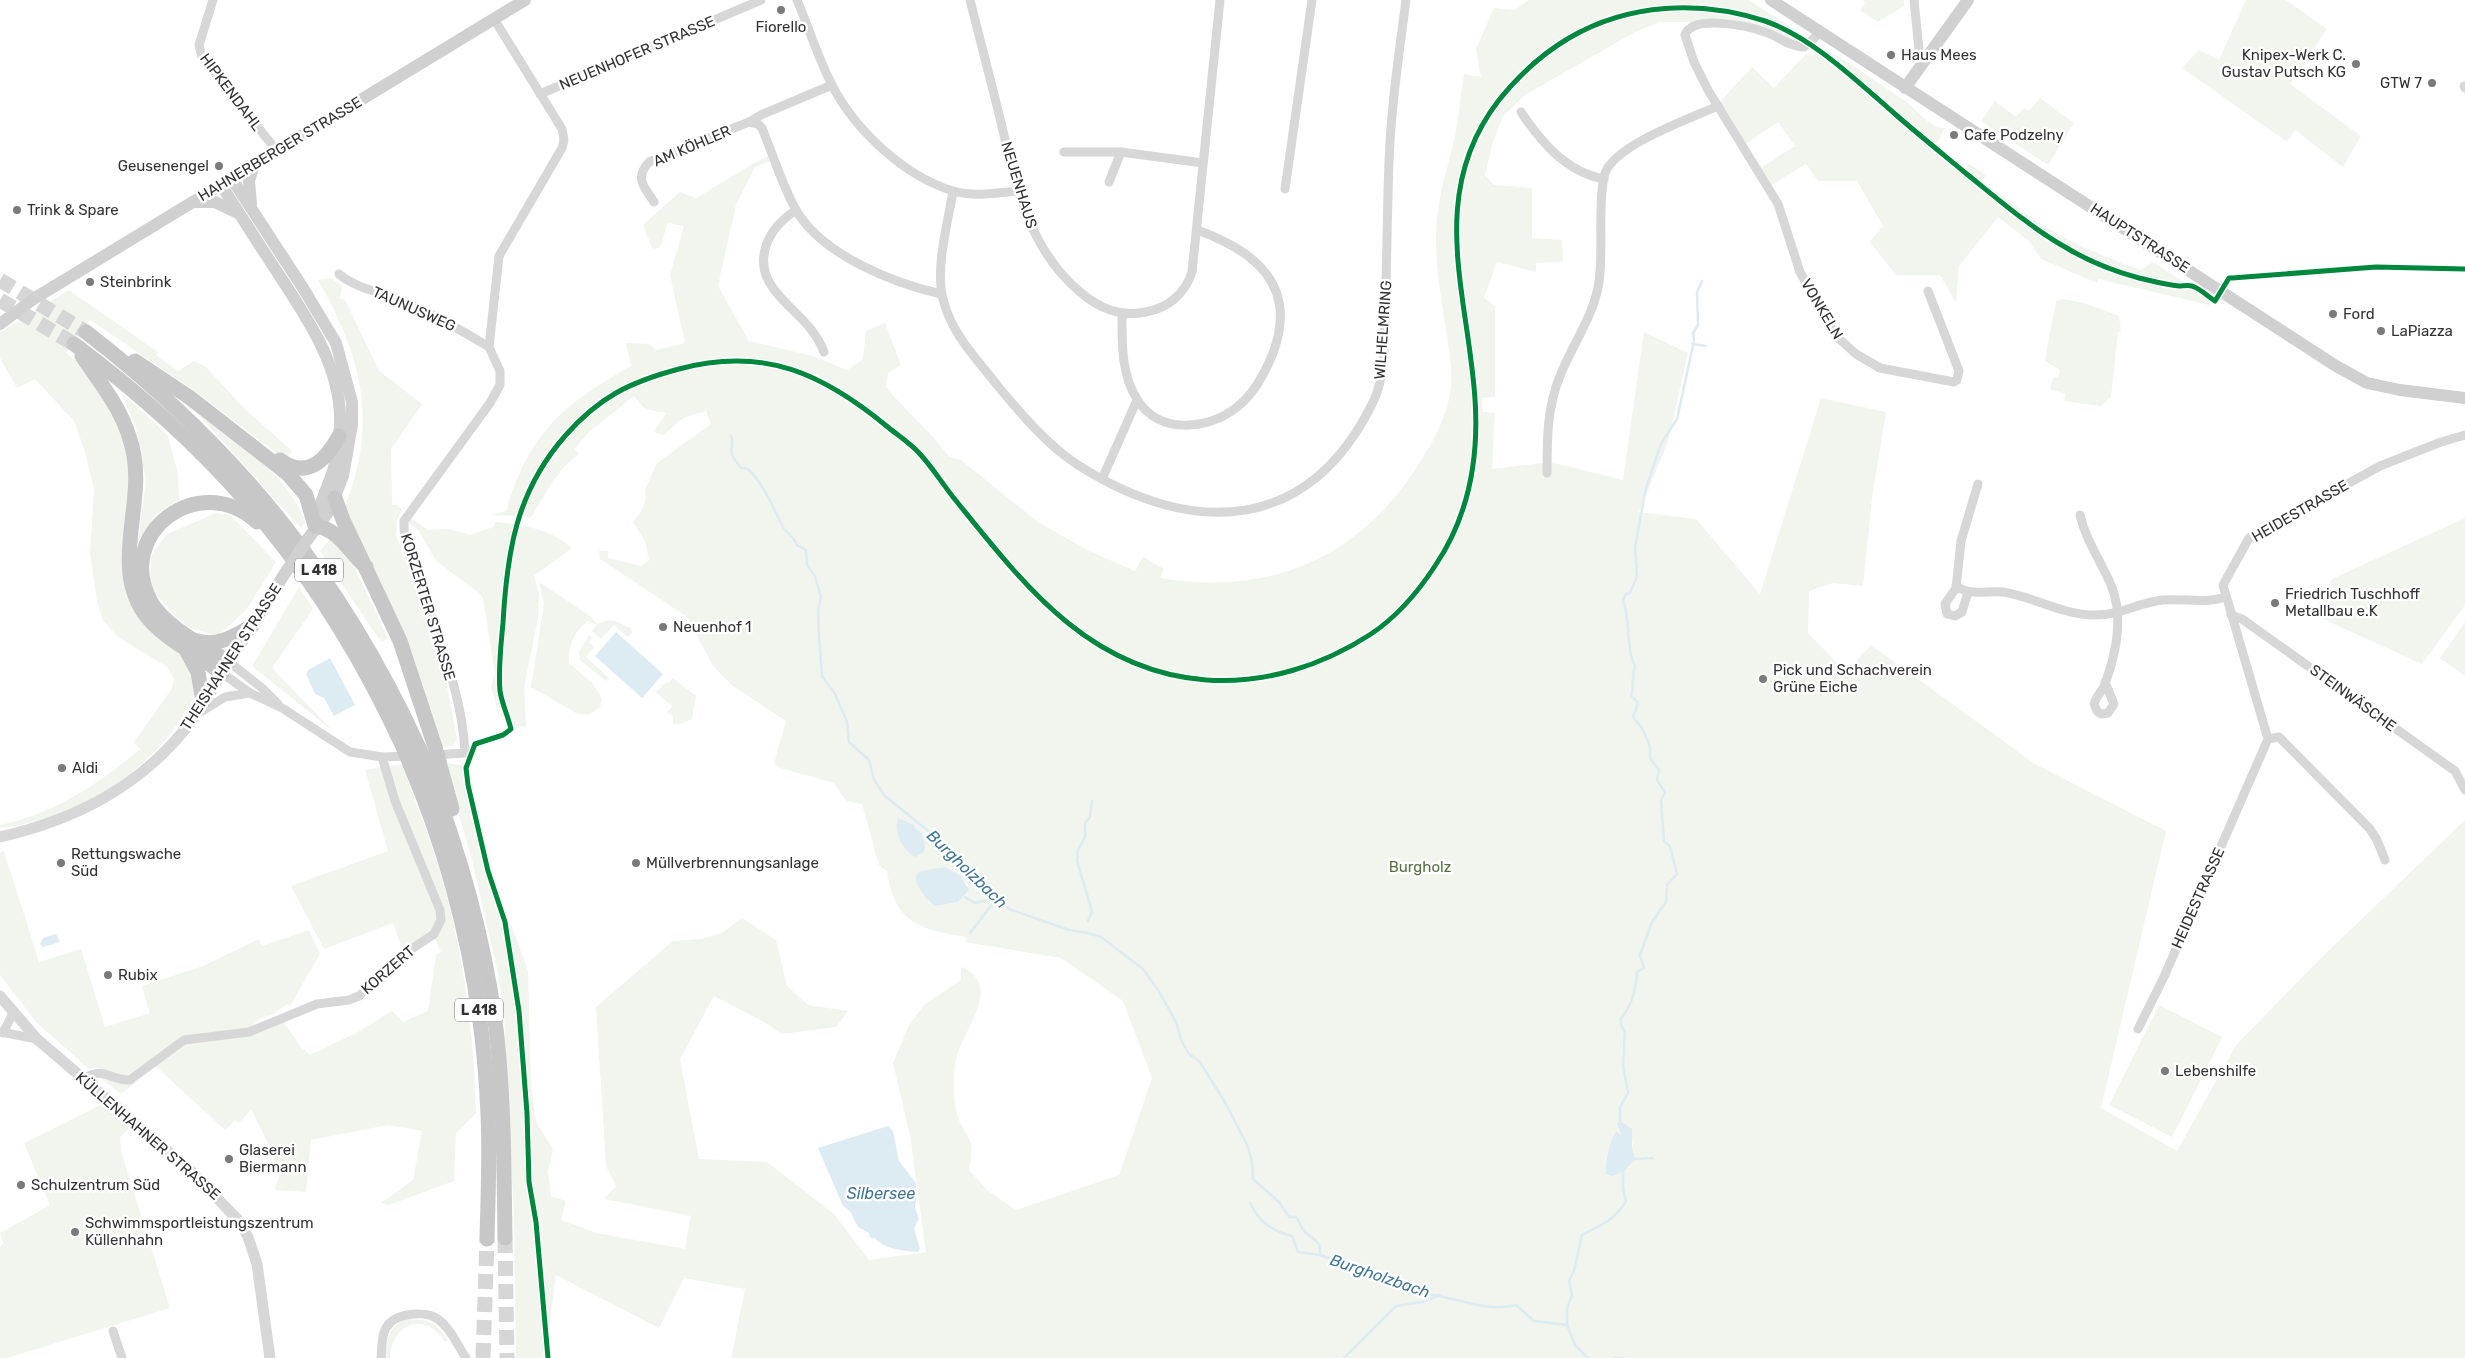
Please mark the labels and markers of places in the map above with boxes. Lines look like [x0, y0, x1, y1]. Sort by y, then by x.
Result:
marker: Fiorello [775, 4, 787, 16]
place label: Fiorello [756, 18, 806, 36]
place label: Haus Mees [1901, 46, 1977, 64]
place label: Knipex-Werk C. Gustav Putsch KG [2222, 46, 2346, 81]
marker: Haus Mees [1885, 49, 1897, 61]
marker: Knipex-Werk C. Gustav Putsch KG [2350, 58, 2362, 70]
place label: GTW 7 [2380, 74, 2422, 92]
marker: GTW 7 [2426, 77, 2438, 89]
place label: Cafe Podzelny [1964, 126, 2064, 144]
marker: Cafe Podzelny [1948, 129, 1960, 141]
place label: Geusenengel [118, 157, 209, 175]
marker: Geusenengel [213, 160, 225, 172]
place label: Trink & Spare [27, 201, 119, 219]
marker: Trink & Spare [11, 204, 23, 216]
place label: Steinbrink [100, 273, 172, 291]
marker: Steinbrink [84, 276, 96, 288]
place label: Ford [2343, 305, 2375, 323]
marker: Ford [2327, 308, 2339, 320]
place label: LaPiazza [2391, 322, 2453, 340]
marker: LaPiazza [2375, 325, 2387, 337]
place label: Friedrich Tuschhoff Metallbau e.K [2285, 585, 2420, 620]
marker: Friedrich Tuschhoff Metallbau e.K [2269, 597, 2281, 609]
place label: Neuenhof 1 [673, 618, 752, 636]
marker: Neuenhof 1 [657, 621, 669, 633]
place label: Pick und Schachverein Grüne Eiche [1773, 661, 1932, 696]
marker: Pick und Schachverein Grüne Eiche [1757, 673, 1769, 685]
place label: Aldi [72, 759, 98, 777]
marker: Aldi [56, 762, 68, 774]
place label: Rettungswache Süd [71, 845, 181, 880]
place label: Müllverbrennungsanlage [646, 854, 819, 872]
marker: Rettungswache Süd [55, 857, 67, 869]
marker: Müllverbrennungsanlage [630, 857, 642, 869]
place label: Rubix [118, 966, 158, 984]
marker: Rubix [102, 969, 114, 981]
place label: Lebenshilfe [2175, 1062, 2256, 1080]
marker: Lebenshilfe [2159, 1065, 2171, 1077]
place label: Glaserei Biermann [239, 1141, 307, 1176]
marker: Glaserei Biermann [223, 1153, 235, 1165]
place label: Schulzentrum Süd [31, 1176, 160, 1194]
marker: Schulzentrum Süd [15, 1179, 27, 1191]
place label: Schwimmsportleistungszentrum Küllenhahn [85, 1214, 314, 1249]
marker: Schwimmsportleistungszentrum Küllenhahn [69, 1226, 81, 1238]

